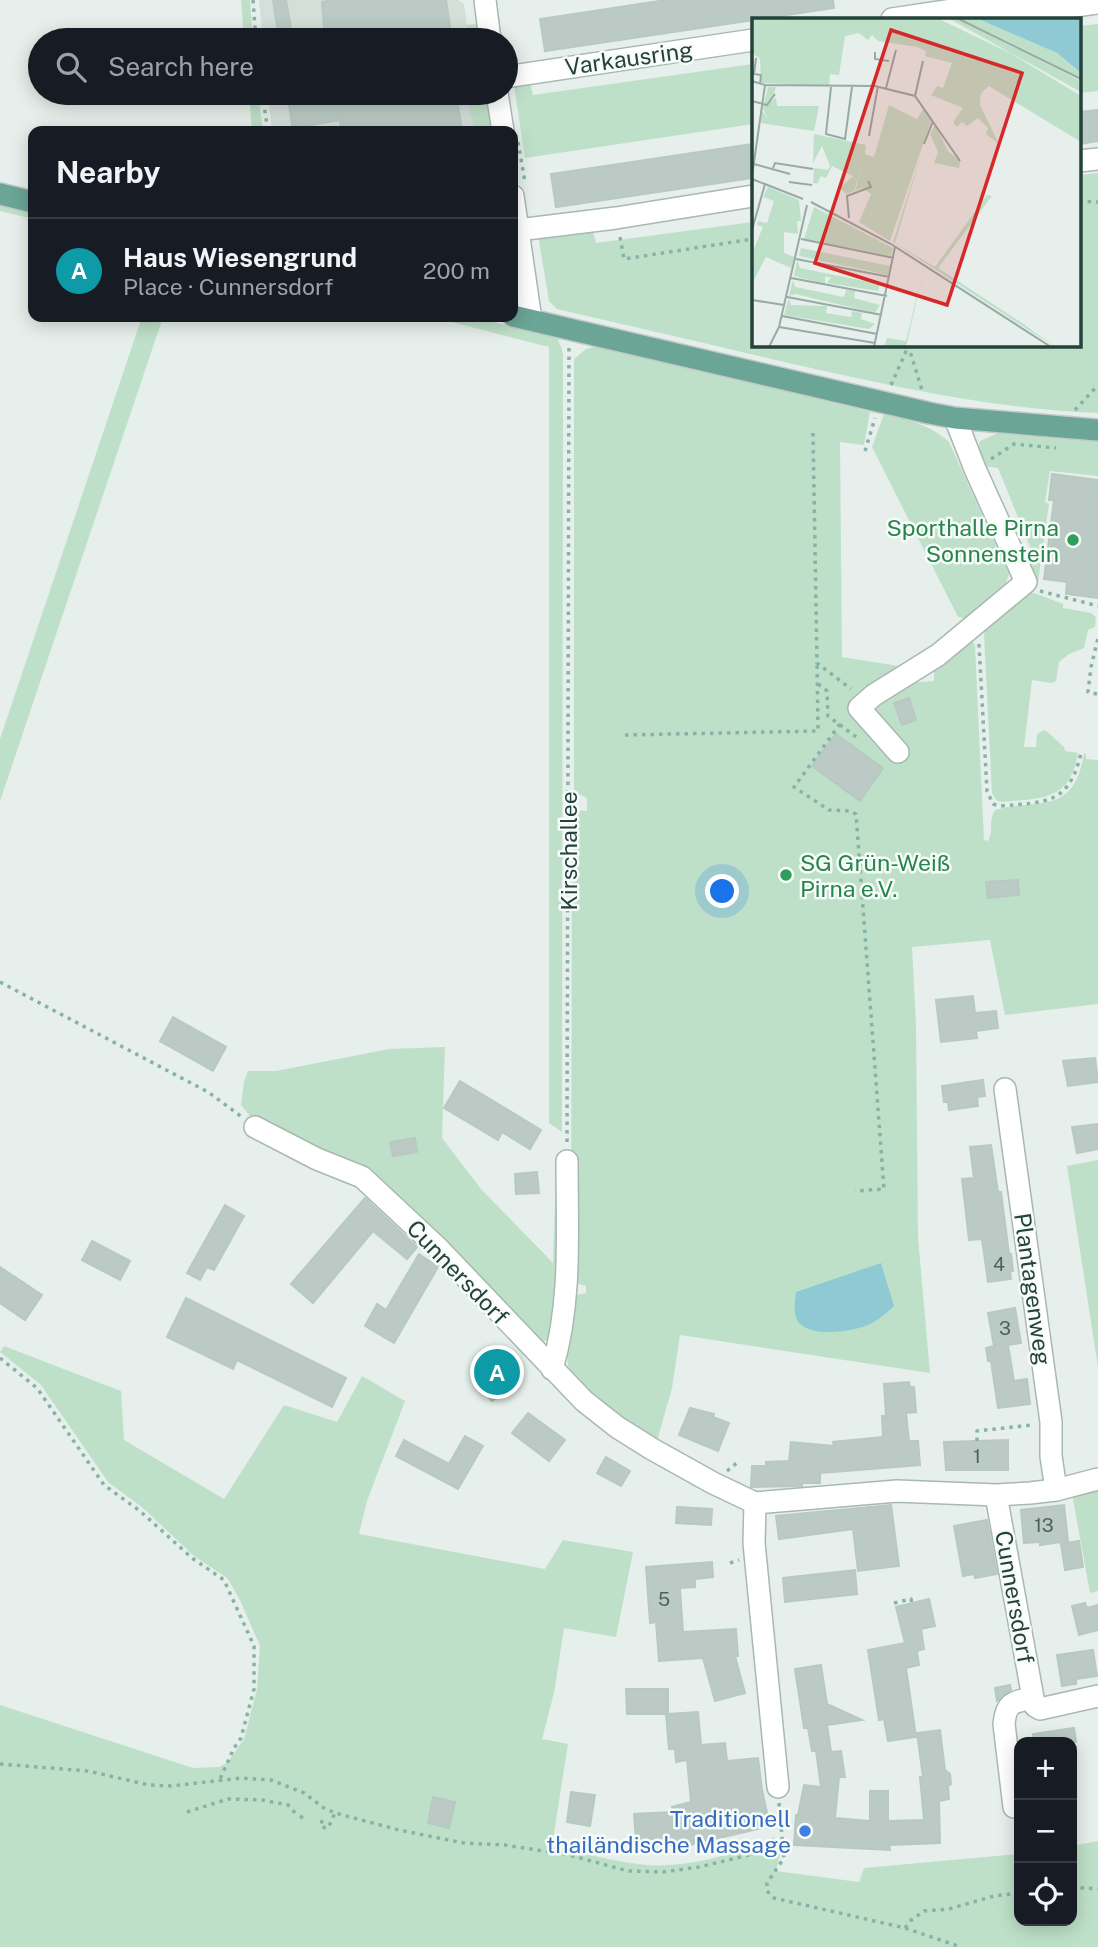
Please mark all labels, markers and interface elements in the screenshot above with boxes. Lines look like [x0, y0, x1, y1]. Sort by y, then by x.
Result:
inset map [752, 18, 1080, 346]
search box [28, 28, 518, 105]
street label: Varkausring [563, 36, 695, 80]
icon: search [52, 48, 90, 86]
text: Search here [108, 51, 254, 82]
text: Nearby [56, 154, 160, 190]
text: Haus Wiesengrund [123, 242, 357, 273]
text: A [71, 257, 87, 284]
text: 200 m [423, 257, 490, 284]
text: Place · Cunnersdorf [123, 273, 333, 300]
place label: Sporthalle Pirna Sonnenstein [886, 514, 1059, 567]
marker: Sporthalle Pirna Sonnenstein [1065, 532, 1081, 548]
street label: Kirschallee [555, 791, 582, 911]
place label: SG Grün-Weiß Pirna e.V. [800, 849, 950, 902]
marker: SG Grün-Weiß Pirna e.V. [778, 867, 794, 883]
your location [705, 874, 739, 908]
street label: Plantagenweg [1009, 1211, 1057, 1367]
street label: Cunnersdorf [402, 1214, 514, 1330]
house number: 4 [993, 1253, 1005, 1275]
house number: 3 [999, 1317, 1011, 1339]
pin: A [474, 1346, 520, 1398]
house number: 1 [973, 1445, 981, 1467]
house number: 13 [1034, 1514, 1054, 1536]
street label: Cunnersdorf [990, 1528, 1040, 1666]
house number: 5 [658, 1588, 670, 1610]
map controls [1014, 1737, 1077, 1926]
button: + [1014, 1737, 1077, 1800]
button: − [1014, 1800, 1077, 1863]
place label: Traditionell thailändische Massage [546, 1805, 791, 1858]
marker: Traditionell thailändische Massage [797, 1823, 813, 1839]
button: locate [1014, 1863, 1077, 1926]

